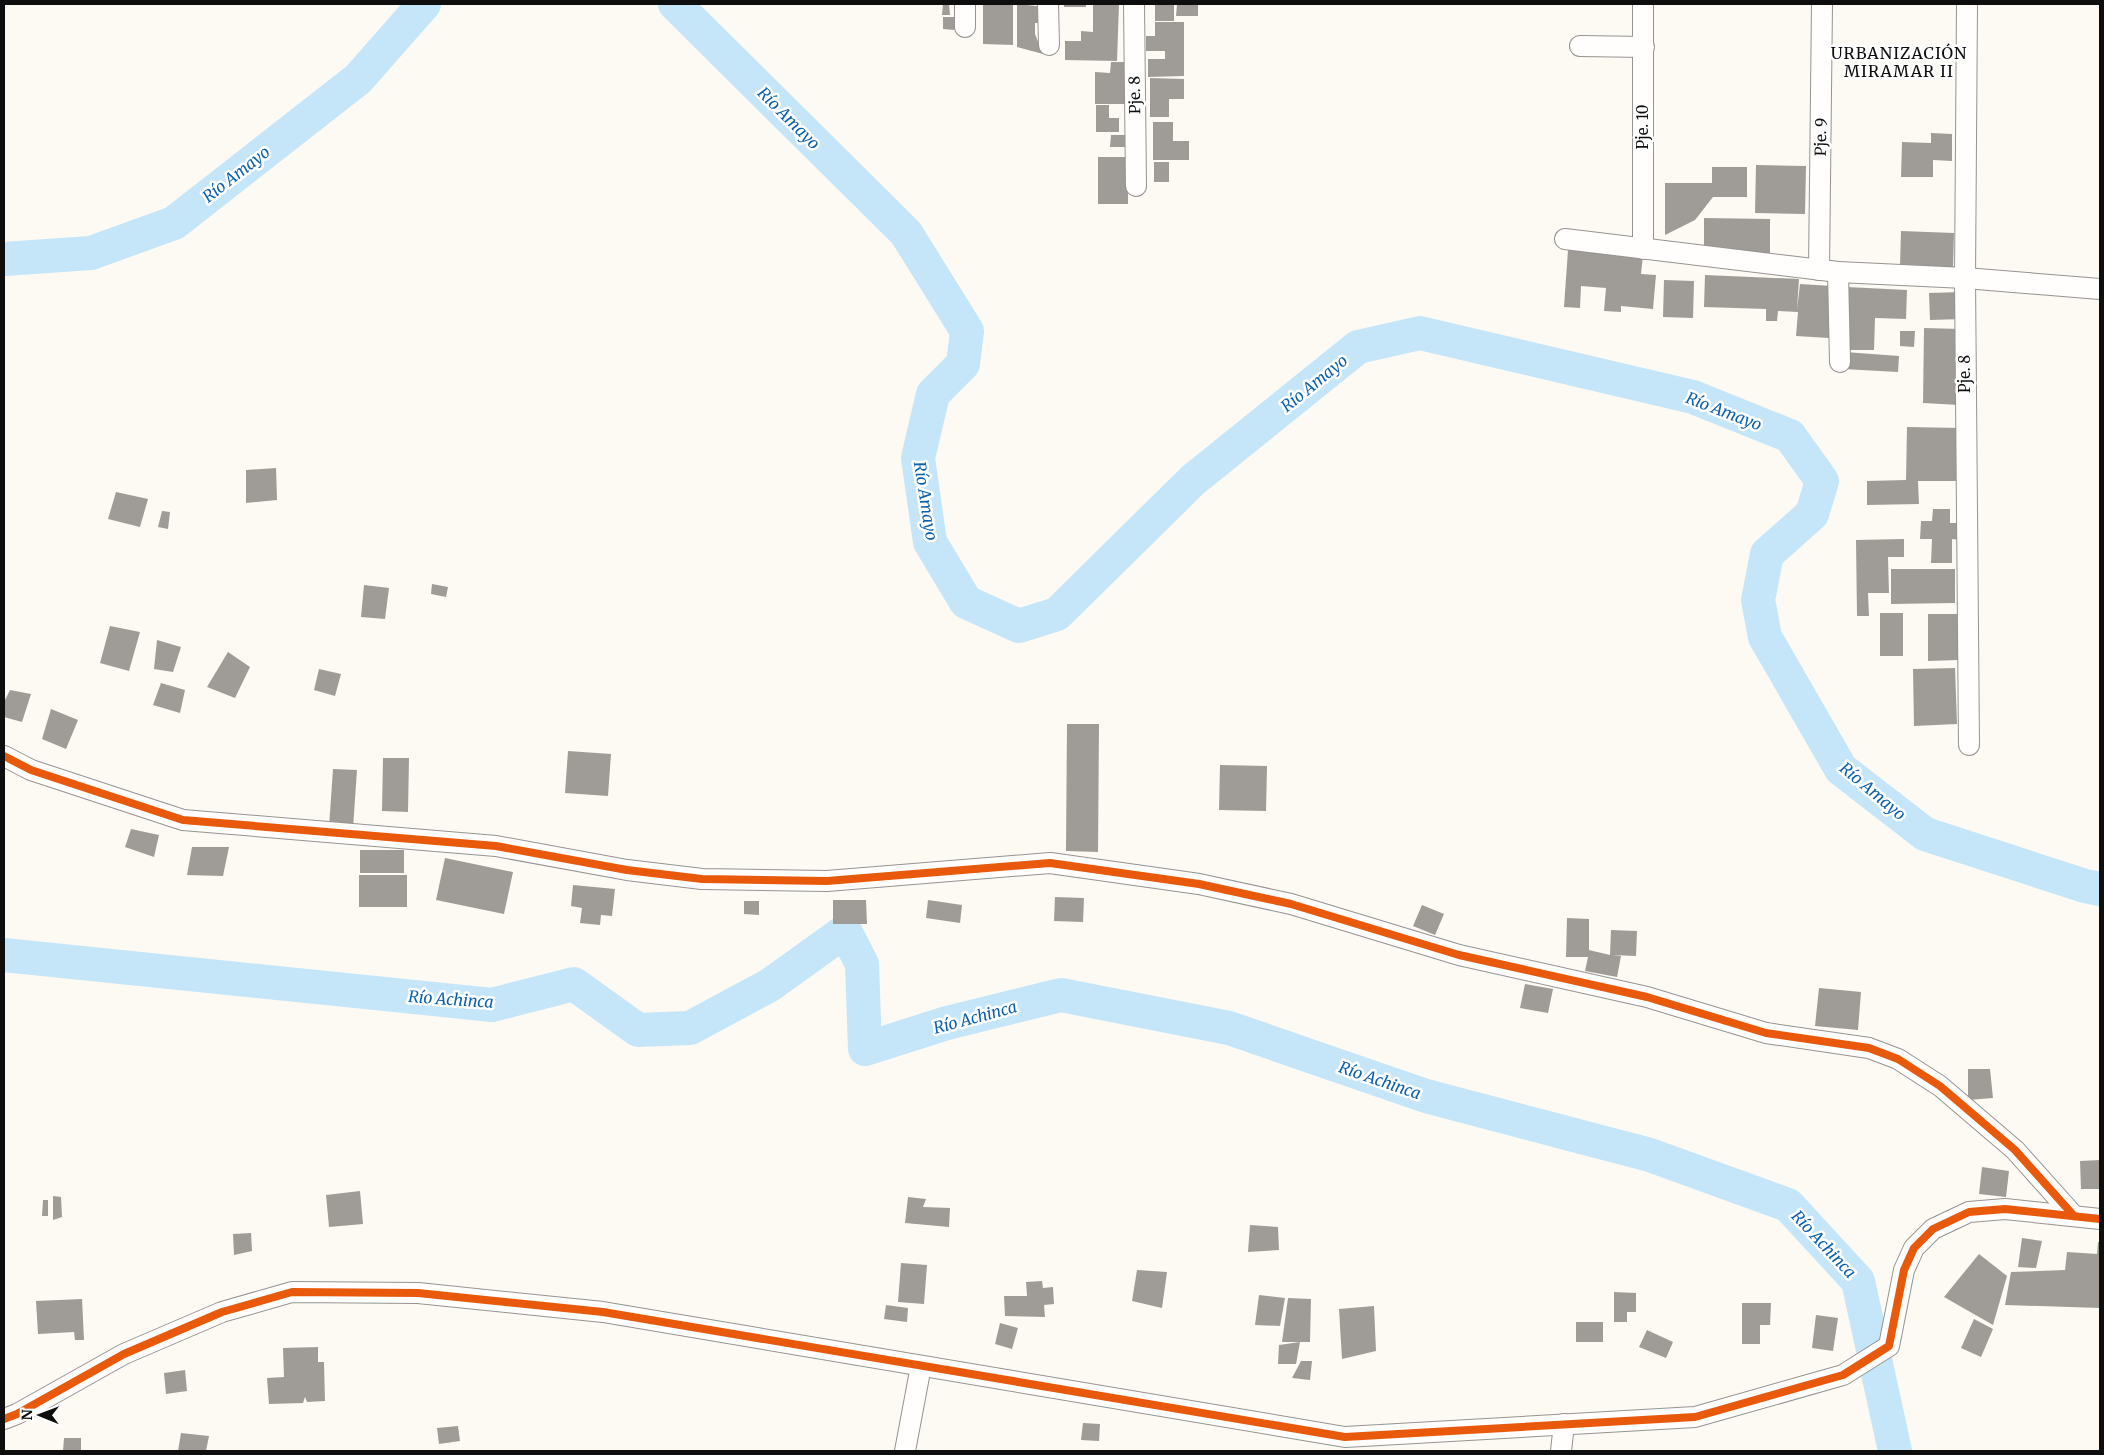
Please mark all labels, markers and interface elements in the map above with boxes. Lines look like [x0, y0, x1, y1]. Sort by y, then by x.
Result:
district label: URBANIZACIÓN MIRAMAR II [1831, 43, 1967, 81]
street label: Pje. 8 [1125, 76, 1144, 114]
water label: Río Amayo [754, 83, 824, 153]
street label: Pje. 10 [1633, 104, 1652, 150]
street label: Pje. 9 [1811, 118, 1830, 156]
water label: Río Amayo [198, 142, 274, 206]
water label: Río Amayo [1277, 350, 1351, 416]
street label: Pje. 8 [1955, 355, 1974, 393]
water label: Río Amayo [1683, 387, 1765, 435]
water label: Río Amayo [910, 460, 942, 542]
water label: Río Amayo [1836, 758, 1910, 824]
water label: Río Achinca [408, 986, 494, 1012]
water label: Río Achinca [931, 996, 1019, 1038]
water label: Río Achinca [1336, 1057, 1424, 1103]
water label: Río Achinca [1788, 1206, 1860, 1282]
north arrow [15, 1390, 65, 1440]
text: N [18, 1409, 36, 1420]

